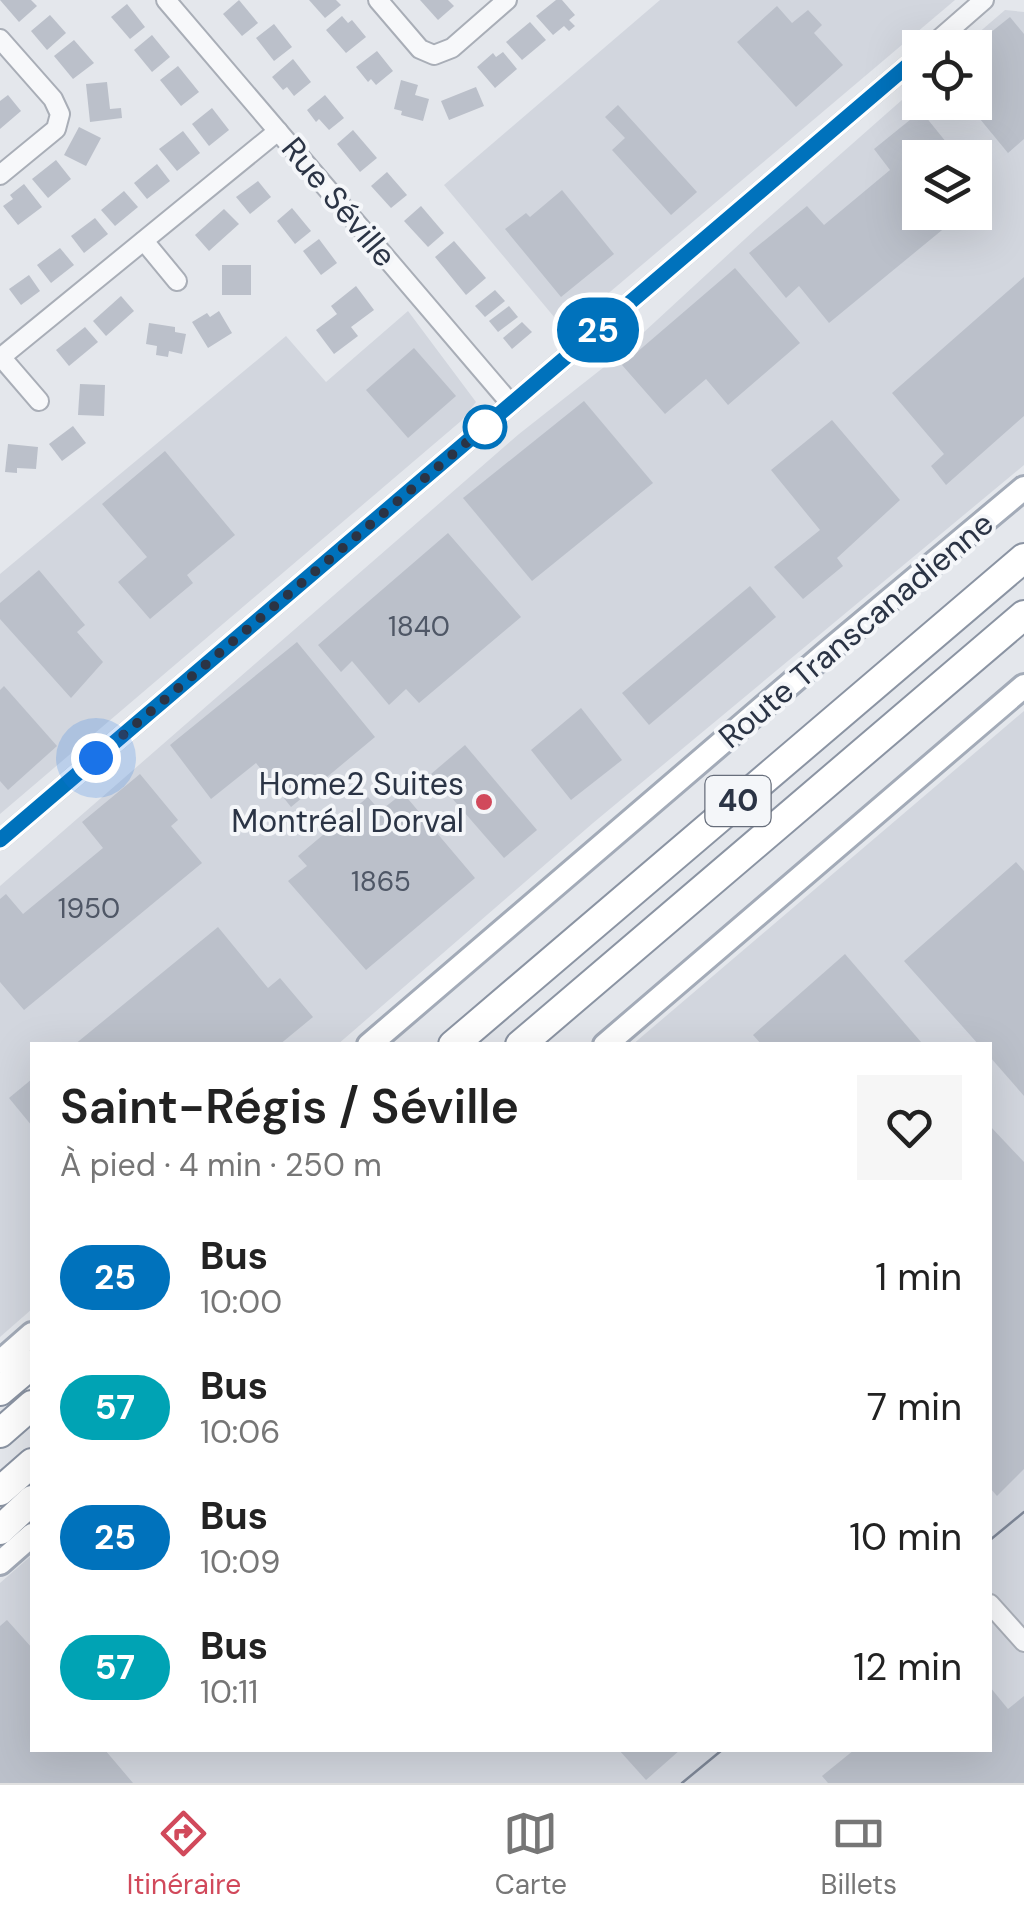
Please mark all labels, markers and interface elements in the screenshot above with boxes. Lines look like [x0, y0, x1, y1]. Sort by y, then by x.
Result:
map controls [902, 30, 992, 230]
button: locate [902, 30, 992, 120]
street label: Rue Séville [272, 128, 406, 276]
button: layers [902, 140, 992, 230]
line badge: 25 [553, 298, 643, 362]
text: 25 [577, 307, 619, 353]
unlabelled marker [464, 406, 506, 448]
street label: Route Transcanadienne [710, 503, 1002, 757]
house number: 1840 [388, 608, 450, 645]
your location [71, 733, 121, 783]
place label: Home2 Suites Montréal Dorval [231, 763, 464, 842]
road number: 40 [706, 776, 770, 826]
marker: Home2 Suites Montréal Dorval [473, 791, 495, 813]
house number: 1865 [351, 863, 411, 900]
house number: 1950 [58, 890, 120, 927]
text: Saint-Régis / Séville [60, 1075, 519, 1138]
button: heart [857, 1075, 962, 1180]
text: À pied · 4 min · 250 m [60, 1144, 382, 1186]
text: Bus [200, 1231, 268, 1281]
text: 1 min [875, 1252, 962, 1302]
text: 25 [94, 1254, 136, 1300]
text: 10:00 [200, 1281, 282, 1323]
text: Bus [200, 1361, 268, 1411]
text: 7 min [867, 1382, 962, 1432]
text: 57 [95, 1384, 135, 1430]
text: 10:06 [200, 1411, 280, 1453]
text: Bus [200, 1491, 268, 1541]
text: 10 min [849, 1512, 962, 1562]
text: 25 [94, 1514, 136, 1560]
text: 10:09 [200, 1541, 280, 1583]
text: Bus [200, 1621, 268, 1671]
text: 12 min [853, 1642, 962, 1692]
text: 57 [95, 1644, 135, 1690]
text: 10:11 [200, 1671, 258, 1713]
tab: Itinéraire [127, 1806, 241, 1903]
tab: Carte [495, 1806, 567, 1903]
tab: Billets [821, 1806, 897, 1903]

